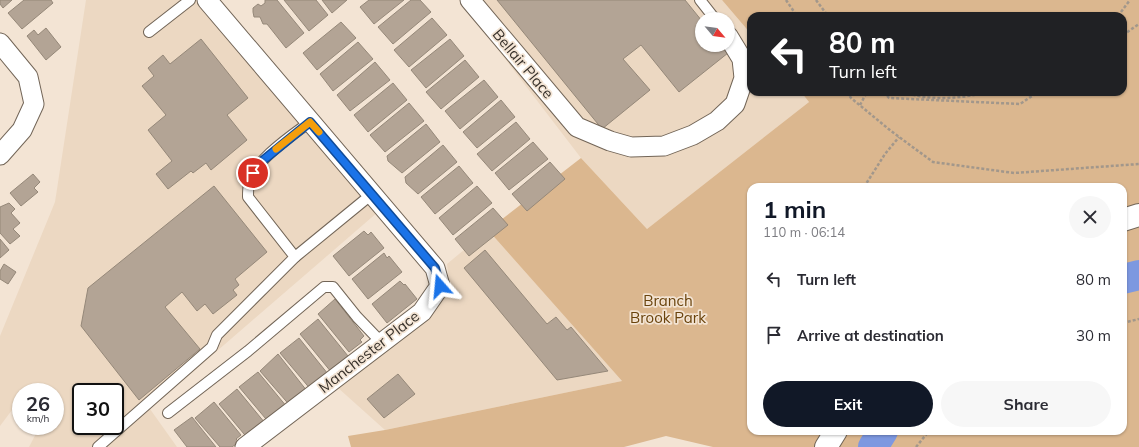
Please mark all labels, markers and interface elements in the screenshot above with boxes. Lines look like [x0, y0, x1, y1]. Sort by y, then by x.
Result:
north arrow [695, 12, 735, 52]
map controls [695, 12, 735, 52]
street label: Bellair Place [489, 25, 558, 102]
text: 80 m [829, 25, 895, 60]
icon: left [763, 28, 815, 80]
text: Turn left [829, 60, 897, 83]
pin [236, 156, 270, 190]
icon: arrive [242, 162, 264, 184]
text: 1 min [763, 194, 826, 224]
button: close [1069, 196, 1111, 238]
text: 110 m · 06:14 [763, 224, 845, 240]
position arrow [419, 265, 461, 307]
icon: left [763, 268, 785, 290]
text: Turn left [797, 270, 856, 289]
text: 80 m [1076, 270, 1111, 289]
park label: Branch Brook Park [630, 291, 706, 327]
street label: Manchester Place [314, 306, 423, 397]
icon: arrive [763, 324, 785, 346]
text: Arrive at destination [797, 326, 944, 345]
text: 30 m [1076, 326, 1111, 345]
button: Exit [763, 381, 933, 427]
button: Share [941, 381, 1111, 427]
speed limit sign: 30 [72, 383, 124, 435]
text: 26 [26, 391, 50, 416]
text: km/h [27, 412, 49, 425]

